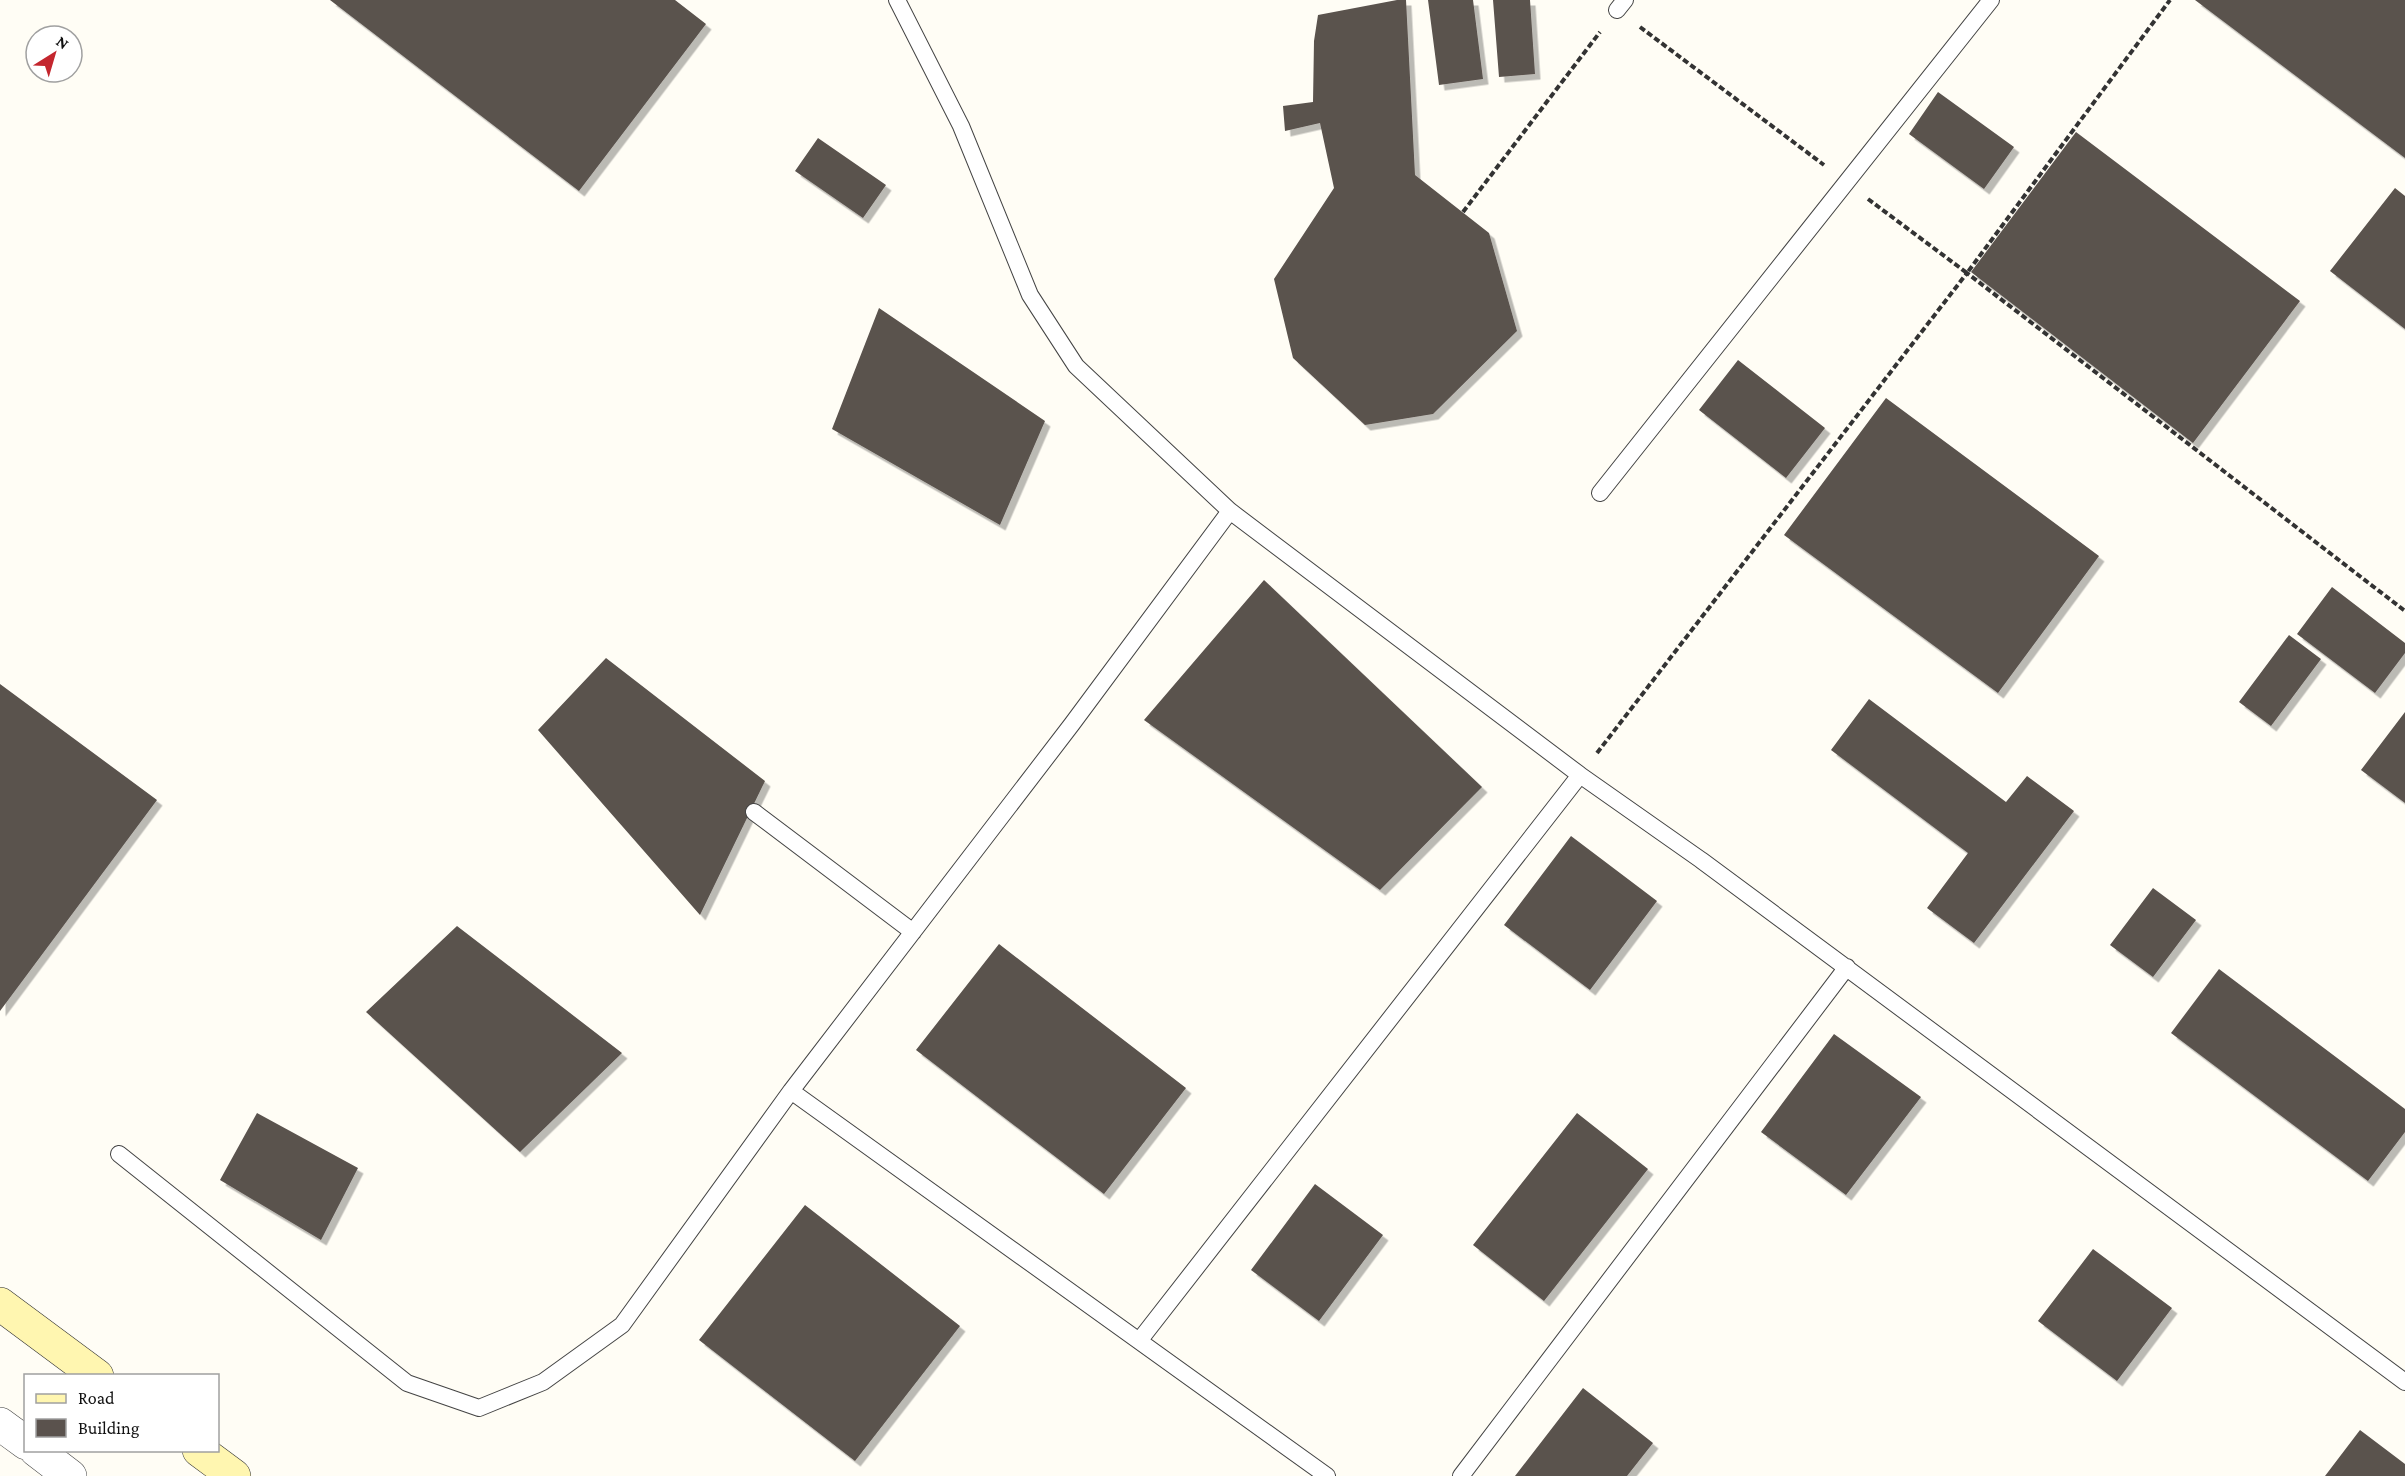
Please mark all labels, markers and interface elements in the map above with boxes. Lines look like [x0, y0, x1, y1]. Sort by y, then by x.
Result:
north arrow [24, 24, 84, 84]
text: N [53, 32, 72, 53]
legend [24, 1374, 219, 1452]
text: Road [78, 1388, 115, 1408]
text: Building [78, 1418, 140, 1438]

